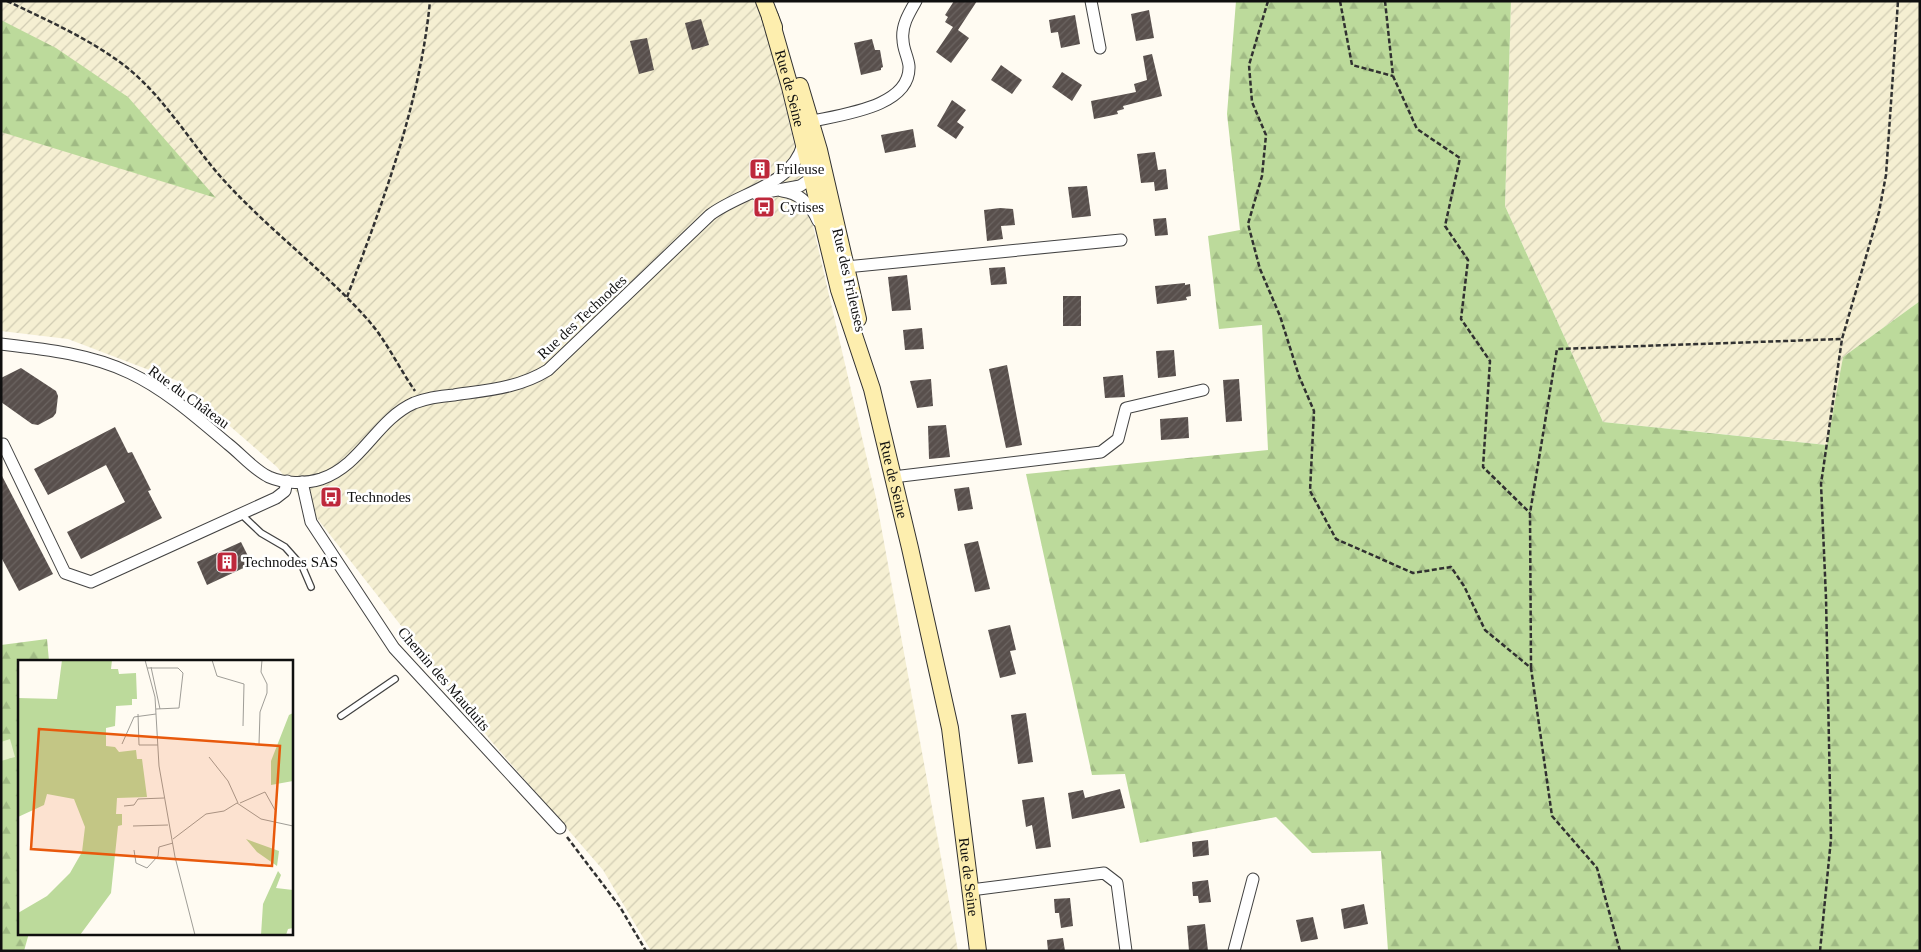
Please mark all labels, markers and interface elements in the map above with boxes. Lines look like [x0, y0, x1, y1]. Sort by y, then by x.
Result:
street label: Rue de Seine [772, 48, 807, 129]
building icon: Frileuse [748, 157, 772, 181]
place label: Frileuse [776, 161, 825, 177]
bus stop icon: Cytises [752, 195, 776, 219]
place label: Cytises [780, 199, 824, 215]
street label: Rue des Frileuses [829, 227, 869, 334]
street label: Rue des Technodes [534, 272, 630, 362]
street label: Rue du Château [146, 362, 233, 432]
street label: Rue de Seine [877, 439, 911, 520]
bus stop icon: Technodes [319, 485, 343, 509]
place label: Technodes [347, 489, 411, 505]
building icon: Technodes SAS [215, 550, 239, 574]
place label: Technodes SAS [243, 554, 338, 570]
street label: Chemin des Mauduits [395, 624, 493, 734]
inset map [18, 660, 292, 934]
street label: Rue de Seine [956, 837, 982, 918]

